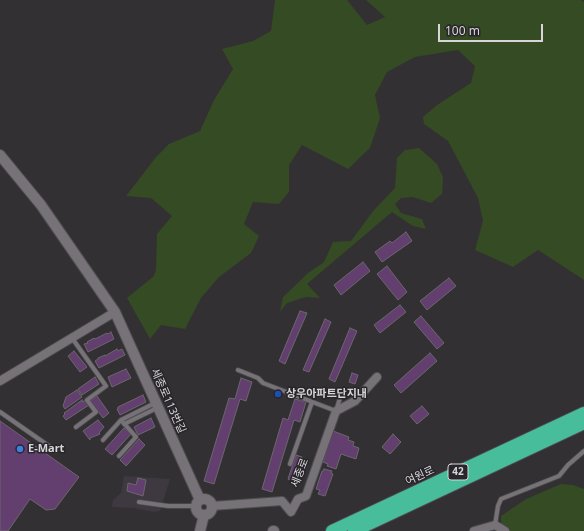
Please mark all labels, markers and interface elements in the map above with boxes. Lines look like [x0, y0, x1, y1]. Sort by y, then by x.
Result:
scale bar [440, 16, 545, 42]
text: 100 m [445, 22, 480, 39]
street label: 세종로113번길 [148, 367, 188, 435]
place label: 상우아파트단지내 [286, 387, 367, 401]
marker: 상우아파트단지내 [273, 389, 283, 399]
place label: E-Mart [28, 442, 64, 456]
marker: E-Mart [15, 444, 25, 454]
street label: 세종로 [288, 456, 312, 490]
street label: 여원로 [403, 464, 437, 488]
road number: 42 [448, 464, 468, 480]

